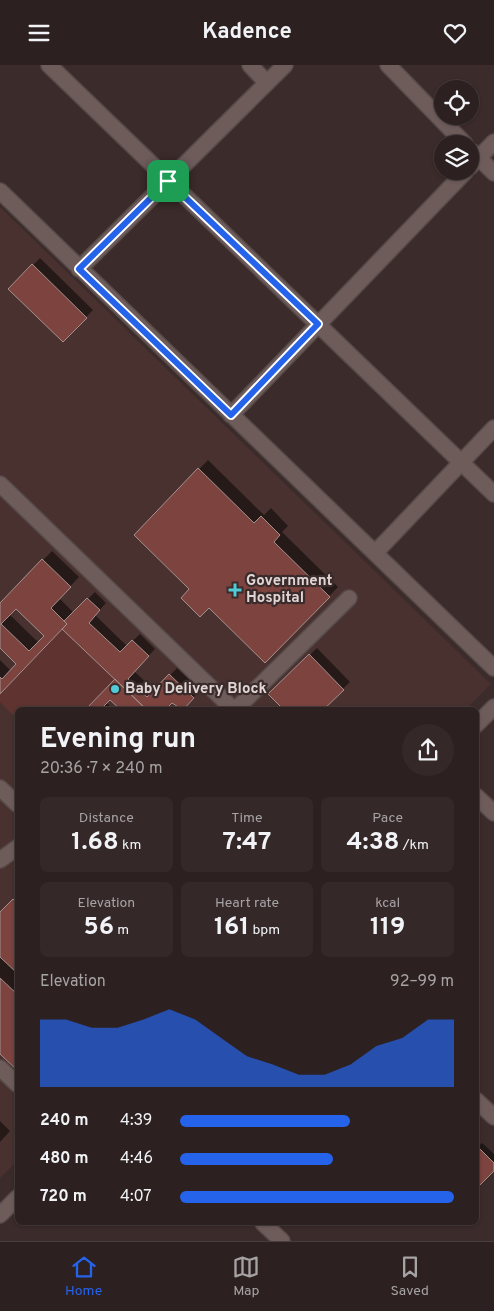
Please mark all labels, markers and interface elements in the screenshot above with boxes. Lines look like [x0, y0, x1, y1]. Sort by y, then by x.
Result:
icon: menu [25, 19, 53, 47]
text: Kadence [202, 19, 292, 46]
icon: heart [441, 19, 469, 47]
map controls [434, 80, 479, 180]
button: locate [434, 80, 479, 125]
button: layers [434, 135, 479, 180]
pin [147, 160, 189, 202]
icon: arrive [154, 167, 182, 195]
place label: Government Hospital [246, 572, 332, 608]
marker: Government Hospital [228, 583, 242, 597]
place label: Baby Delivery Block [125, 680, 267, 699]
marker: Baby Delivery Block [109, 683, 121, 695]
text: Evening run [40, 722, 196, 758]
button: share [402, 724, 454, 776]
text: 20:36 · 7 × 240 m [40, 759, 162, 779]
text: Distance [79, 810, 134, 827]
text: Time [231, 810, 263, 827]
text: Pace [372, 810, 403, 827]
text: 1.68 [71, 827, 119, 859]
text: 7:47 [222, 827, 272, 859]
text: 4:38 [347, 827, 399, 859]
text: km [119, 837, 141, 854]
text: /km [399, 837, 429, 854]
text: Elevation [78, 895, 135, 912]
text: Heart rate [215, 895, 279, 912]
text: kcal [375, 895, 400, 912]
text: 56 [83, 912, 114, 944]
text: 161 [214, 912, 249, 944]
text: 119 [370, 912, 405, 944]
text: m [114, 922, 129, 939]
text: bpm [249, 922, 280, 939]
text: Elevation [40, 972, 106, 992]
text: 92–99 m [390, 972, 454, 992]
text: 240 m [40, 1111, 89, 1131]
text: 4:39 [120, 1111, 152, 1131]
text: 480 m [40, 1149, 89, 1169]
text: 4:46 [120, 1149, 153, 1169]
text: 720 m [40, 1187, 87, 1207]
text: 4:07 [120, 1187, 152, 1207]
tab: Home [65, 1253, 102, 1300]
tab: Map [232, 1253, 260, 1300]
tab: Saved [390, 1253, 429, 1300]

